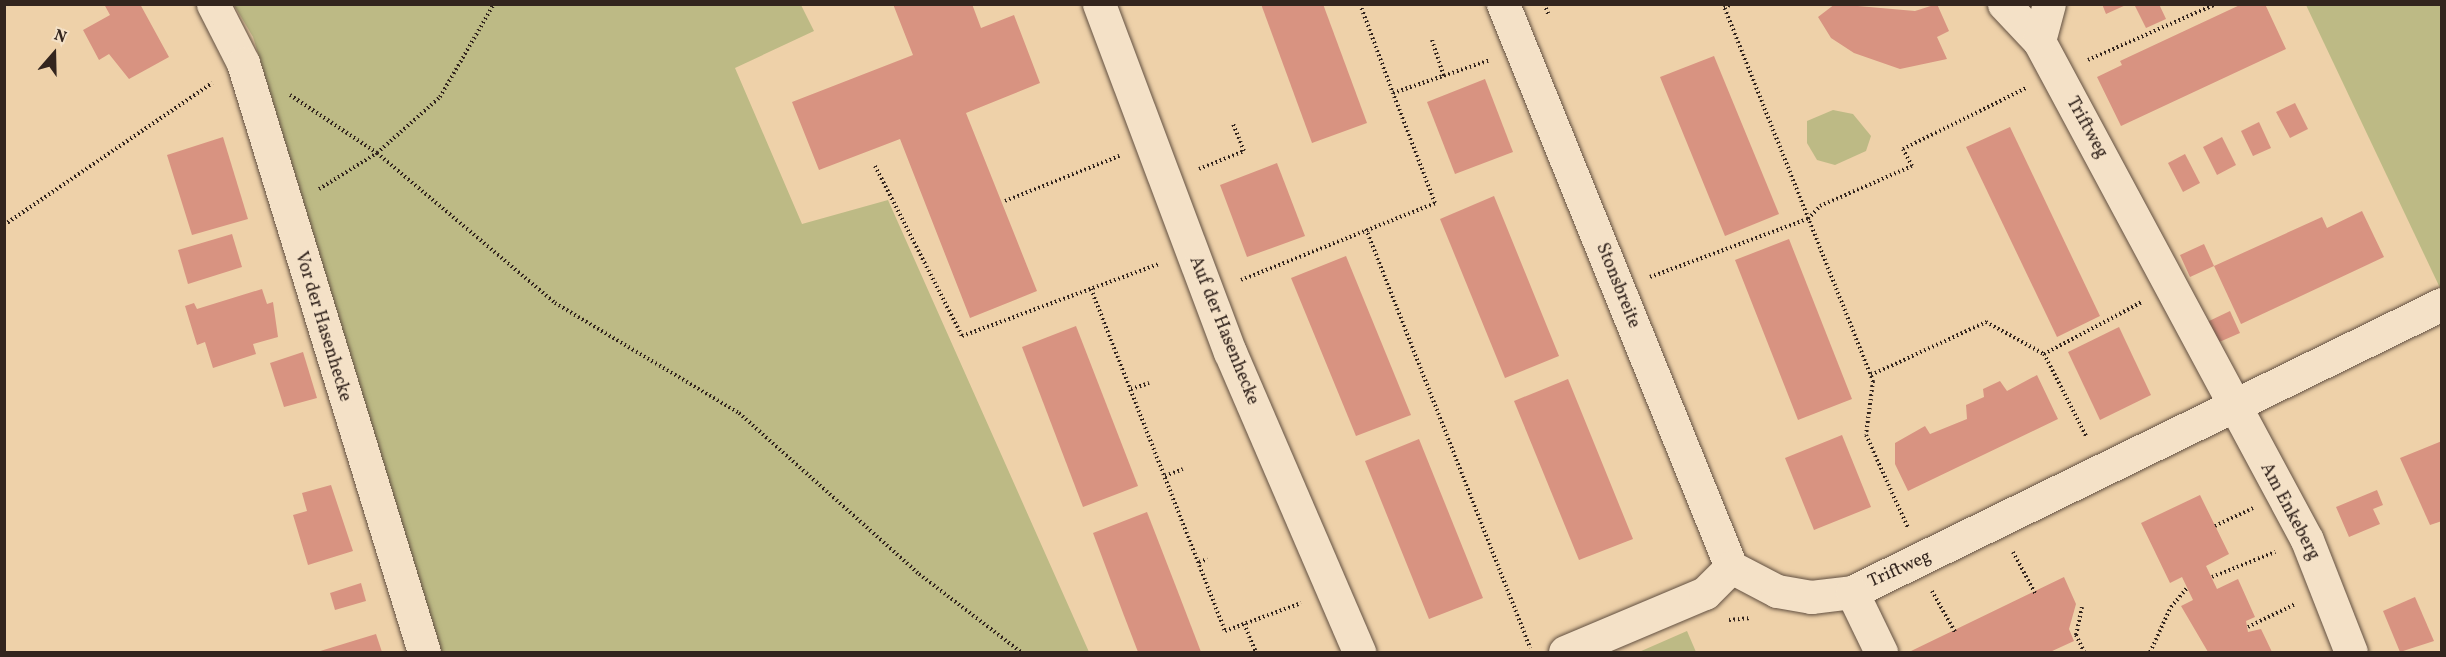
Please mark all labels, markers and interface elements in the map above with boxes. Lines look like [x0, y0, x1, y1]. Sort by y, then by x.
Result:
north arrow [24, 24, 84, 84]
text: N [51, 25, 69, 49]
street label: Triftweg [2060, 94, 2112, 162]
street label: Stonsbreite [1590, 240, 1644, 332]
street label: Vor der Hasenhecke [289, 249, 355, 405]
street label: Auf der Hasenhecke [1184, 254, 1262, 408]
street label: Am Enkeberg [2254, 460, 2324, 564]
street label: Triftweg [1865, 547, 1935, 593]

